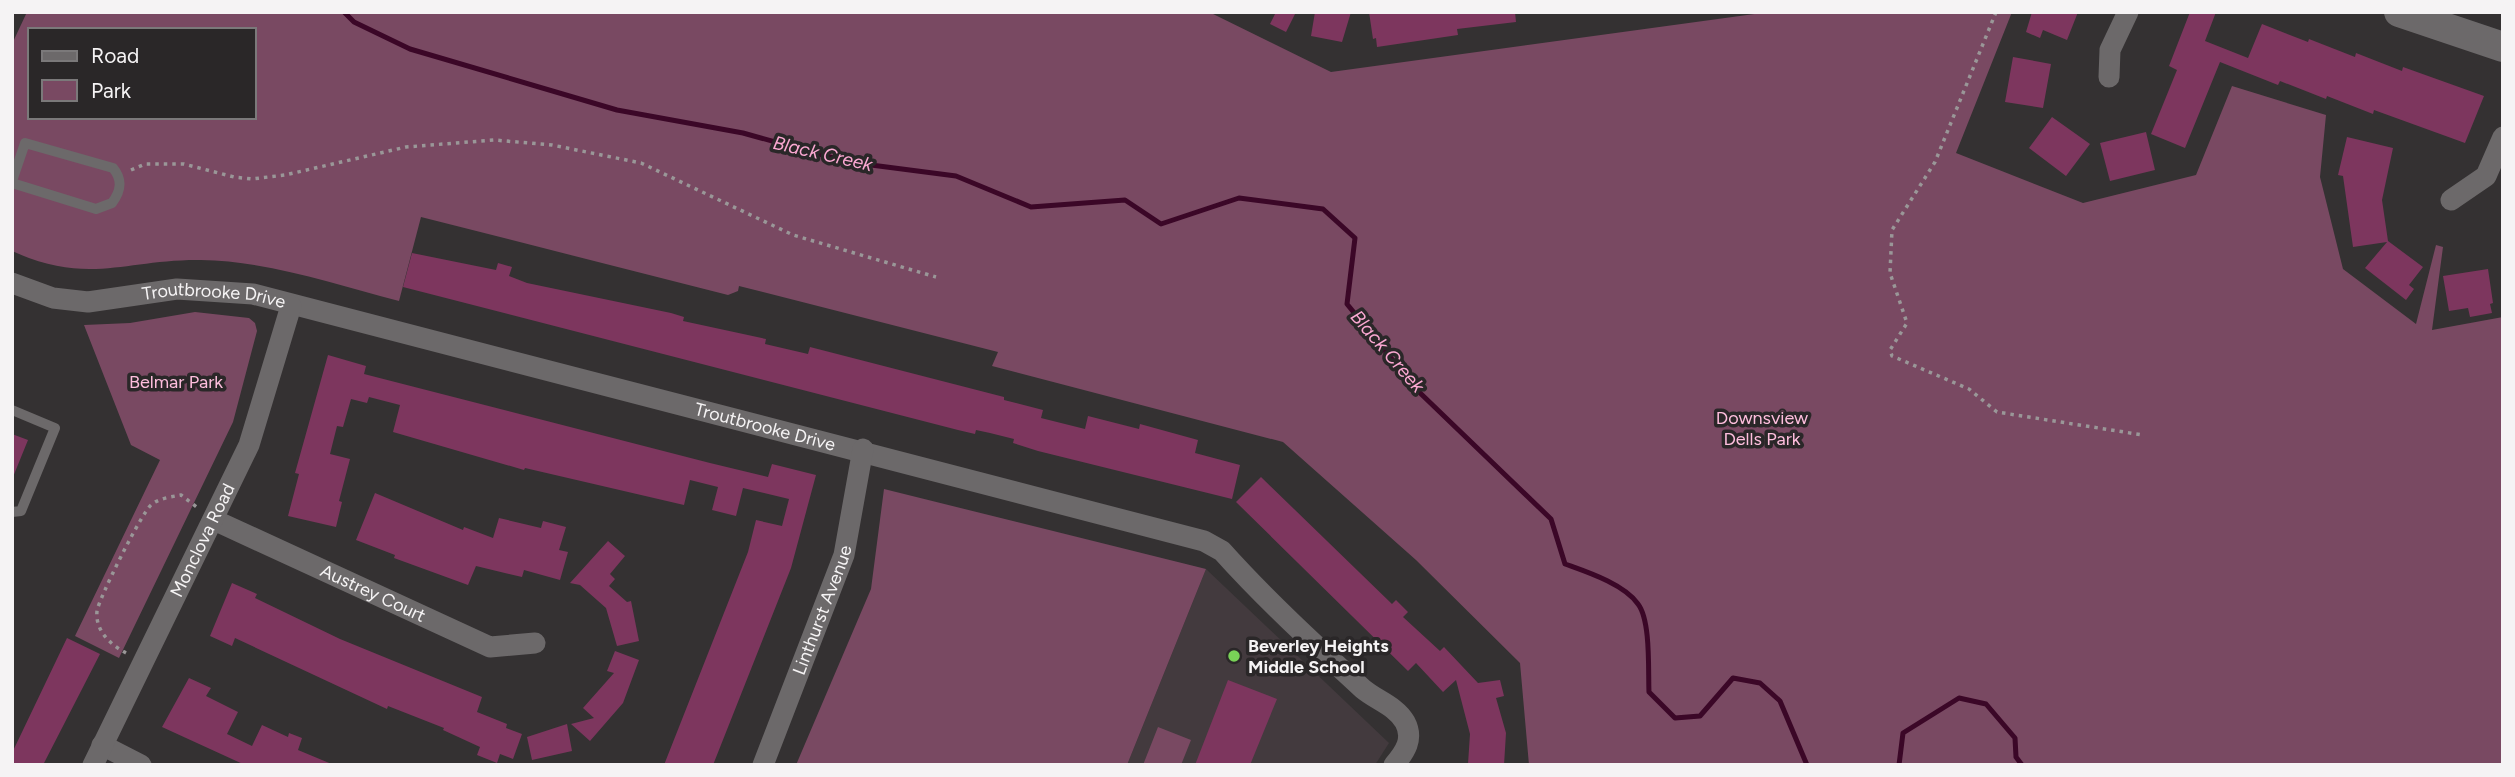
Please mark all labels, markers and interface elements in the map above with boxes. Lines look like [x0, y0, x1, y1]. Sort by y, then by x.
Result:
legend [28, 28, 256, 119]
text: Road [91, 43, 139, 68]
text: Park [91, 78, 132, 103]
water label: Black Creek [771, 131, 876, 176]
street label: Troutbrooke Drive [141, 278, 288, 313]
water label: Black Creek [1346, 306, 1430, 398]
park label: Belmar Park [129, 371, 223, 393]
street label: Troutbrooke Drive [692, 398, 838, 456]
park label: Downsview Dells Park [1716, 407, 1808, 450]
street label: Monclova Road [166, 480, 240, 601]
street label: Linthurst Avenue [788, 544, 857, 678]
street label: Austrey Court [317, 559, 429, 627]
place label: Beverley Heights Middle School [1248, 635, 1389, 678]
marker: Beverley Heights Middle School [1226, 648, 1242, 664]

